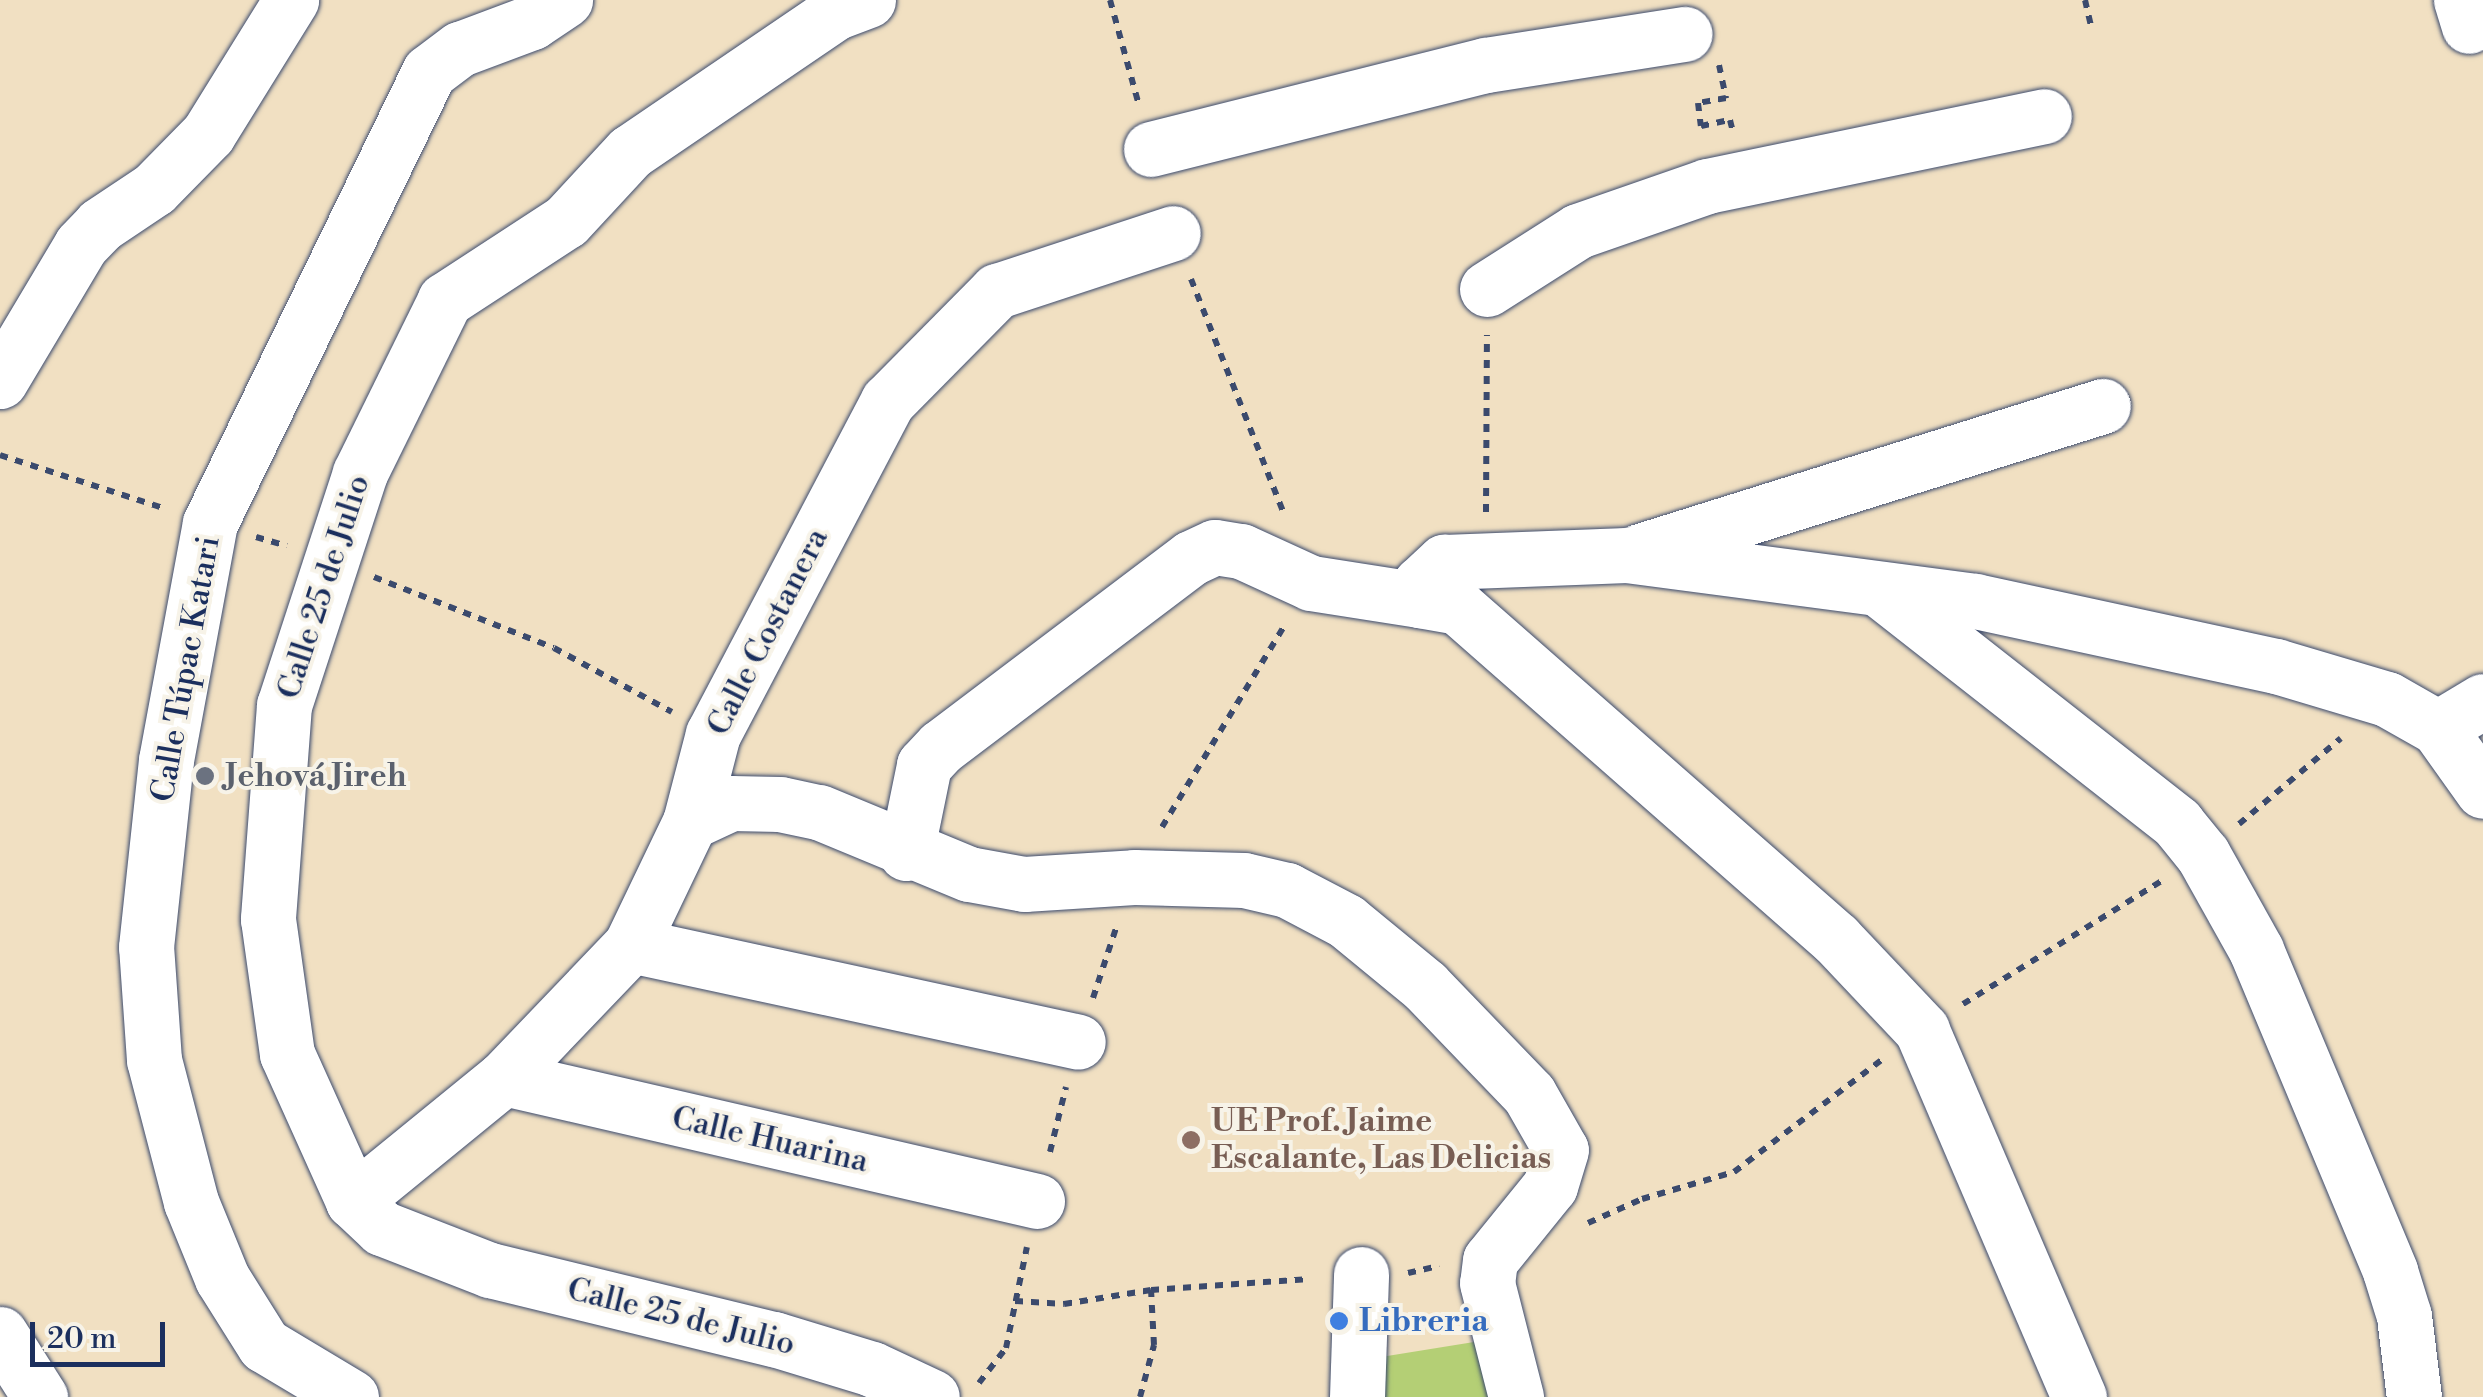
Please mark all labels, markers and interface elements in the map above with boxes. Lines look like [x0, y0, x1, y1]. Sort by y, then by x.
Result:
street label: Calle 25 de Julio [270, 470, 378, 704]
street label: Calle Costanera [699, 522, 837, 742]
street label: Calle Túpac Katari [144, 533, 228, 805]
place label: Jehová Jireh [225, 757, 406, 795]
marker: Jehová Jireh [194, 765, 216, 787]
street label: Calle Huarina [668, 1099, 872, 1181]
place label: UE Prof. Jaime Escalante, Las Delicias [1211, 1103, 1551, 1178]
marker: UE Prof. Jaime Escalante, Las Delicias [1180, 1129, 1202, 1151]
street label: Calle 25 de Julio [563, 1270, 799, 1364]
scale bar [35, 1302, 170, 1364]
place label: Libreria [1359, 1302, 1489, 1340]
marker: Libreria [1328, 1310, 1350, 1332]
text: 20 m [47, 1320, 116, 1358]

